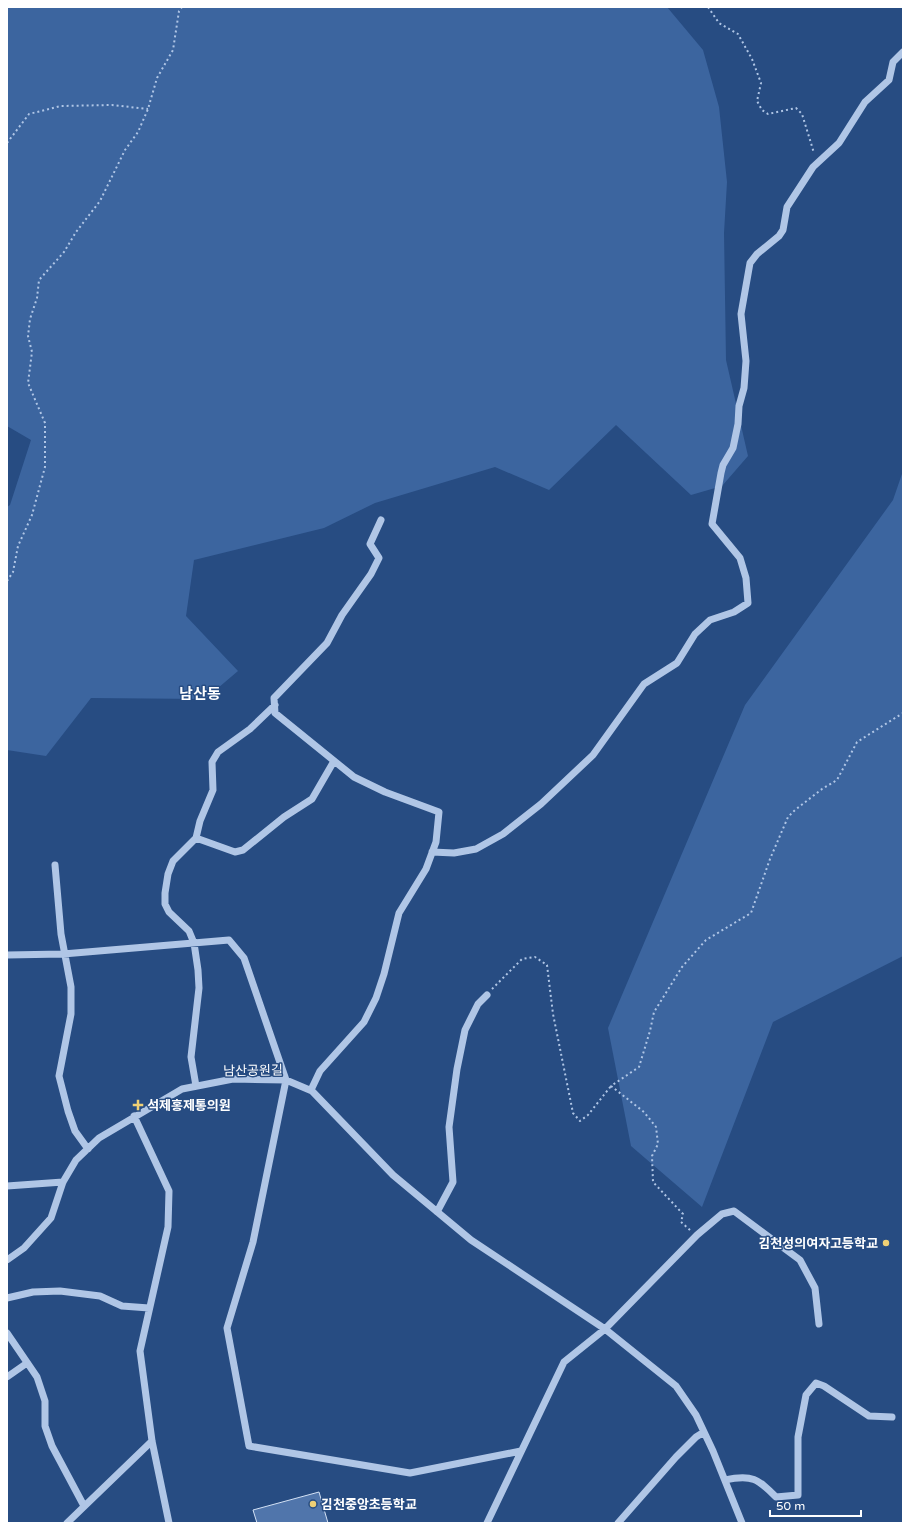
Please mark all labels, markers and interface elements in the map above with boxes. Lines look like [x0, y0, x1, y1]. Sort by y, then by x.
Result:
district label: 남산동 [179, 685, 221, 703]
street label: 남산공원길 [223, 1062, 283, 1080]
place label: 석제홍제통의원 [147, 1098, 231, 1114]
marker: 석제홍제통의원 [132, 1099, 144, 1111]
place label: 김천성의여자고등학교 [758, 1236, 878, 1252]
marker: 김천성의여자고등학교 [881, 1238, 891, 1248]
scale bar [770, 1492, 861, 1518]
place label: 김천중앙초등학교 [321, 1497, 417, 1513]
marker: 김천중앙초등학교 [308, 1499, 318, 1509]
text: 50 m [776, 1499, 805, 1513]

